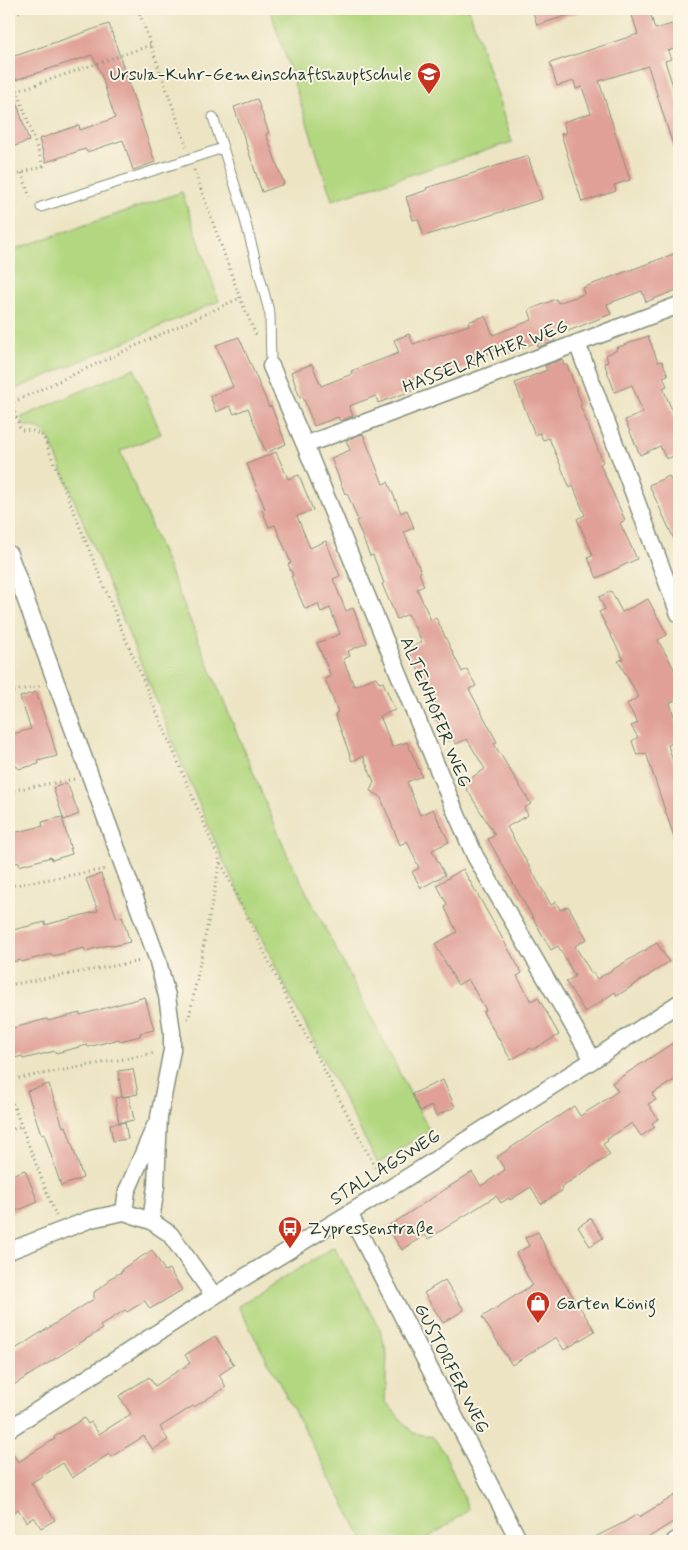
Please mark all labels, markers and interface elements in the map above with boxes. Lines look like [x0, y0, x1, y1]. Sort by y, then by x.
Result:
school or university icon: Ursula-Kuhr-Gemeinschaftshauptschule [416, 61, 442, 95]
place label: Ursula-Kuhr-Gemeinschaftshauptschule [110, 63, 412, 87]
street label: HASSELRATHER WEG [399, 314, 572, 400]
street label: ALTENHOFER WEG [394, 633, 476, 791]
street label: STALLAGSWEG [326, 1124, 445, 1211]
bus stop icon: Zypressenstraße [277, 1215, 303, 1249]
place label: Zypressenstraße [308, 1217, 434, 1241]
shop icon: Garten König [525, 1290, 551, 1324]
place label: Garten König [556, 1292, 656, 1318]
street label: GUSTORFER WEG [408, 1299, 494, 1438]

